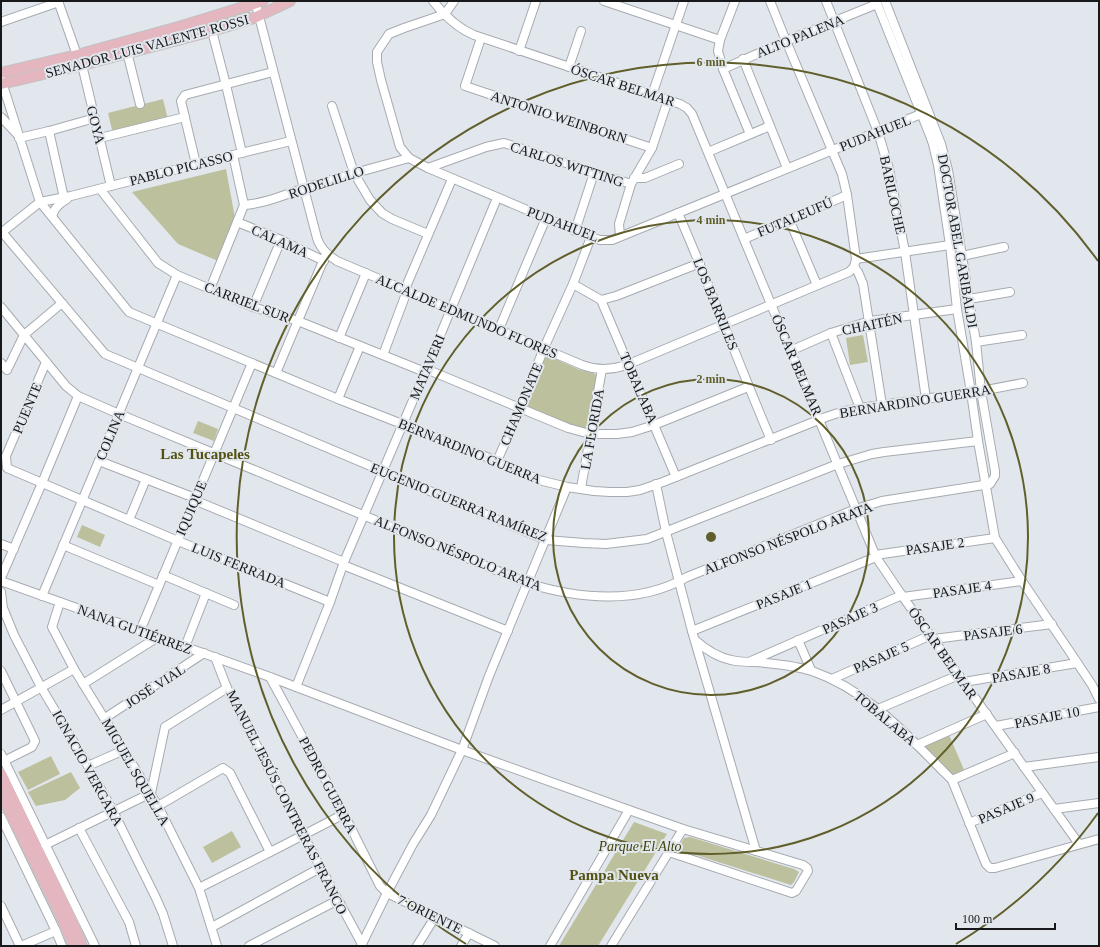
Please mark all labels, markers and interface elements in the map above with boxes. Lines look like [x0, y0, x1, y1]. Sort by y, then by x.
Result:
street label: SENADOR LUIS VALENTE ROSSI [44, 12, 251, 81]
street label: ALTO PALENA [754, 12, 847, 61]
text: 6 min [696, 55, 726, 69]
street label: ÓSCAR BELMAR [569, 61, 678, 110]
street label: ANTONIO WEINBORN [489, 88, 629, 147]
street label: GOYA [84, 104, 108, 147]
street label: PUDAHUEL [837, 112, 913, 155]
street label: CARLOS WITTING [508, 139, 625, 190]
street label: PABLO PICASSO [128, 148, 234, 189]
street label: DOCTOR ABEL GARIBALDI [935, 153, 980, 330]
street label: BARILOCHE [877, 154, 908, 236]
street label: RODELILLO [286, 163, 366, 202]
street label: FUTALEUFÚ [755, 194, 835, 240]
street label: PUDAHUEL [525, 204, 601, 245]
text: 4 min [696, 213, 726, 227]
street label: CALAMA [249, 222, 311, 261]
street label: LOS BARRILES [690, 256, 741, 352]
street label: ALCALDE EDMUNDO FLORES [374, 271, 560, 362]
street label: CARRIEL SUR [202, 279, 292, 326]
street label: CHAITÉN [840, 310, 904, 338]
street label: ÓSCAR BELMAR [768, 312, 826, 419]
street label: MATAVERI [407, 332, 448, 402]
street label: TOBALABA [617, 350, 661, 427]
street label: CHAMONATE [497, 361, 546, 448]
text: 2 min [696, 372, 726, 386]
street label: PUENTE [10, 381, 45, 436]
street label: BERNARDINO GUERRA [838, 382, 993, 421]
street label: LA FLORIDA [578, 387, 607, 471]
street label: COLINA [93, 407, 128, 462]
street label: BERNARDINO GUERRA [396, 416, 544, 487]
district label: Las Tucapeles [160, 446, 250, 462]
street label: EUGENIO GUERRA RAMÍREZ [368, 459, 550, 545]
street label: IQUIQUE [173, 478, 210, 538]
street label: ALFONSO NÉSPOLO ARATA [701, 498, 875, 578]
street label: ALFONSO NÉSPOLO ARATA [372, 512, 545, 594]
centre of rings [704, 530, 718, 544]
street label: PASAJE 2 [905, 535, 965, 558]
street label: LUIS FERRADA [190, 540, 289, 591]
street label: PASAJE 1 [754, 576, 814, 612]
street label: PASAJE 4 [932, 578, 992, 601]
street label: PASAJE 3 [820, 600, 880, 637]
street label: NANA GUTIÉRREZ [75, 601, 195, 657]
street label: ÓSCAR BELMAR [905, 604, 981, 703]
street label: PASAJE 6 [963, 621, 1023, 644]
street label: PASAJE 5 [851, 639, 911, 676]
street label: JOSÉ VIAL [122, 661, 188, 711]
street label: PASAJE 8 [991, 661, 1051, 686]
street label: MANUEL JESÚS CONTRERAS FRANCO [223, 687, 351, 917]
street label: TOBALABA [851, 688, 919, 749]
street label: PASAJE 10 [1013, 704, 1081, 731]
street label: IGNACIO VERGARA [49, 708, 126, 830]
street label: MIGUEL SQUELLA [99, 716, 173, 829]
street label: PEDRO GUERRA [296, 734, 360, 837]
street label: PASAJE 9 [976, 790, 1036, 827]
park label: Parque El Alto [597, 839, 682, 854]
district label: Pampa Nueva [569, 867, 659, 883]
street label: 7 ORIENTE [395, 892, 465, 937]
scale bar [956, 905, 1055, 931]
text: 100 m [962, 912, 993, 926]

